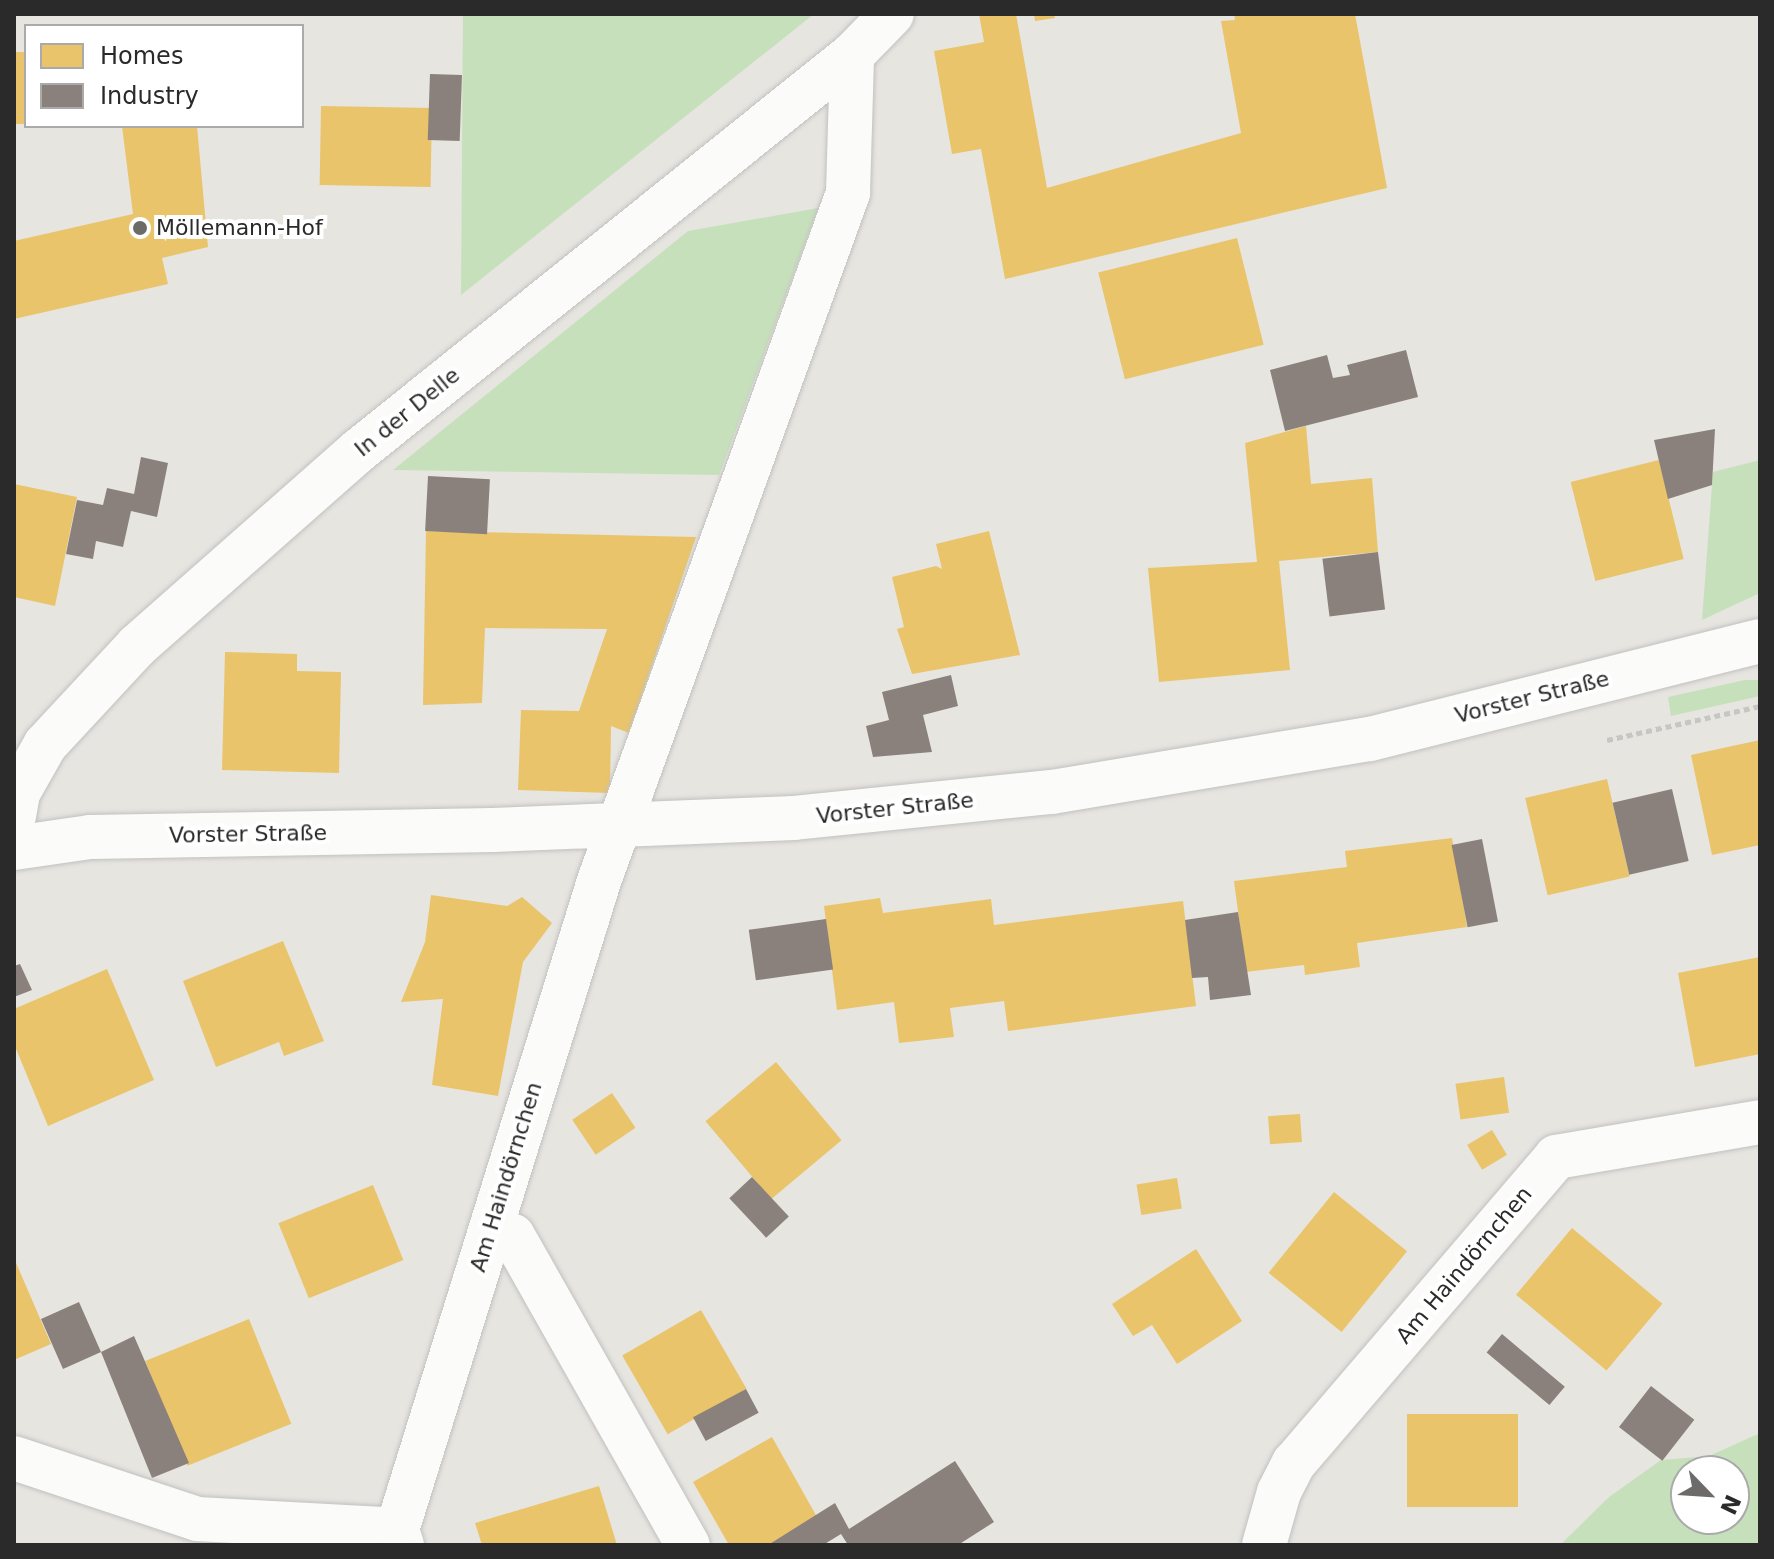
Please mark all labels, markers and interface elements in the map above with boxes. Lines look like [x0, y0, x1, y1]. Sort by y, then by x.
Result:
legend [24, 24, 304, 128]
text: Homes [100, 42, 183, 70]
text: Industry [100, 82, 199, 110]
place label: Möllemann-Hof [156, 215, 323, 241]
marker: Möllemann-Hof [131, 219, 149, 237]
street label: In der Delle [349, 362, 465, 462]
street label: Vorster Straße [1452, 665, 1612, 729]
street label: Vorster Straße [815, 787, 975, 829]
street label: Vorster Straße [169, 819, 327, 849]
street label: Am Haindörnchen [465, 1079, 547, 1275]
street label: Am Haindörnchen [1391, 1181, 1537, 1349]
north arrow [1670, 1455, 1750, 1535]
text: N [1715, 1491, 1746, 1518]

